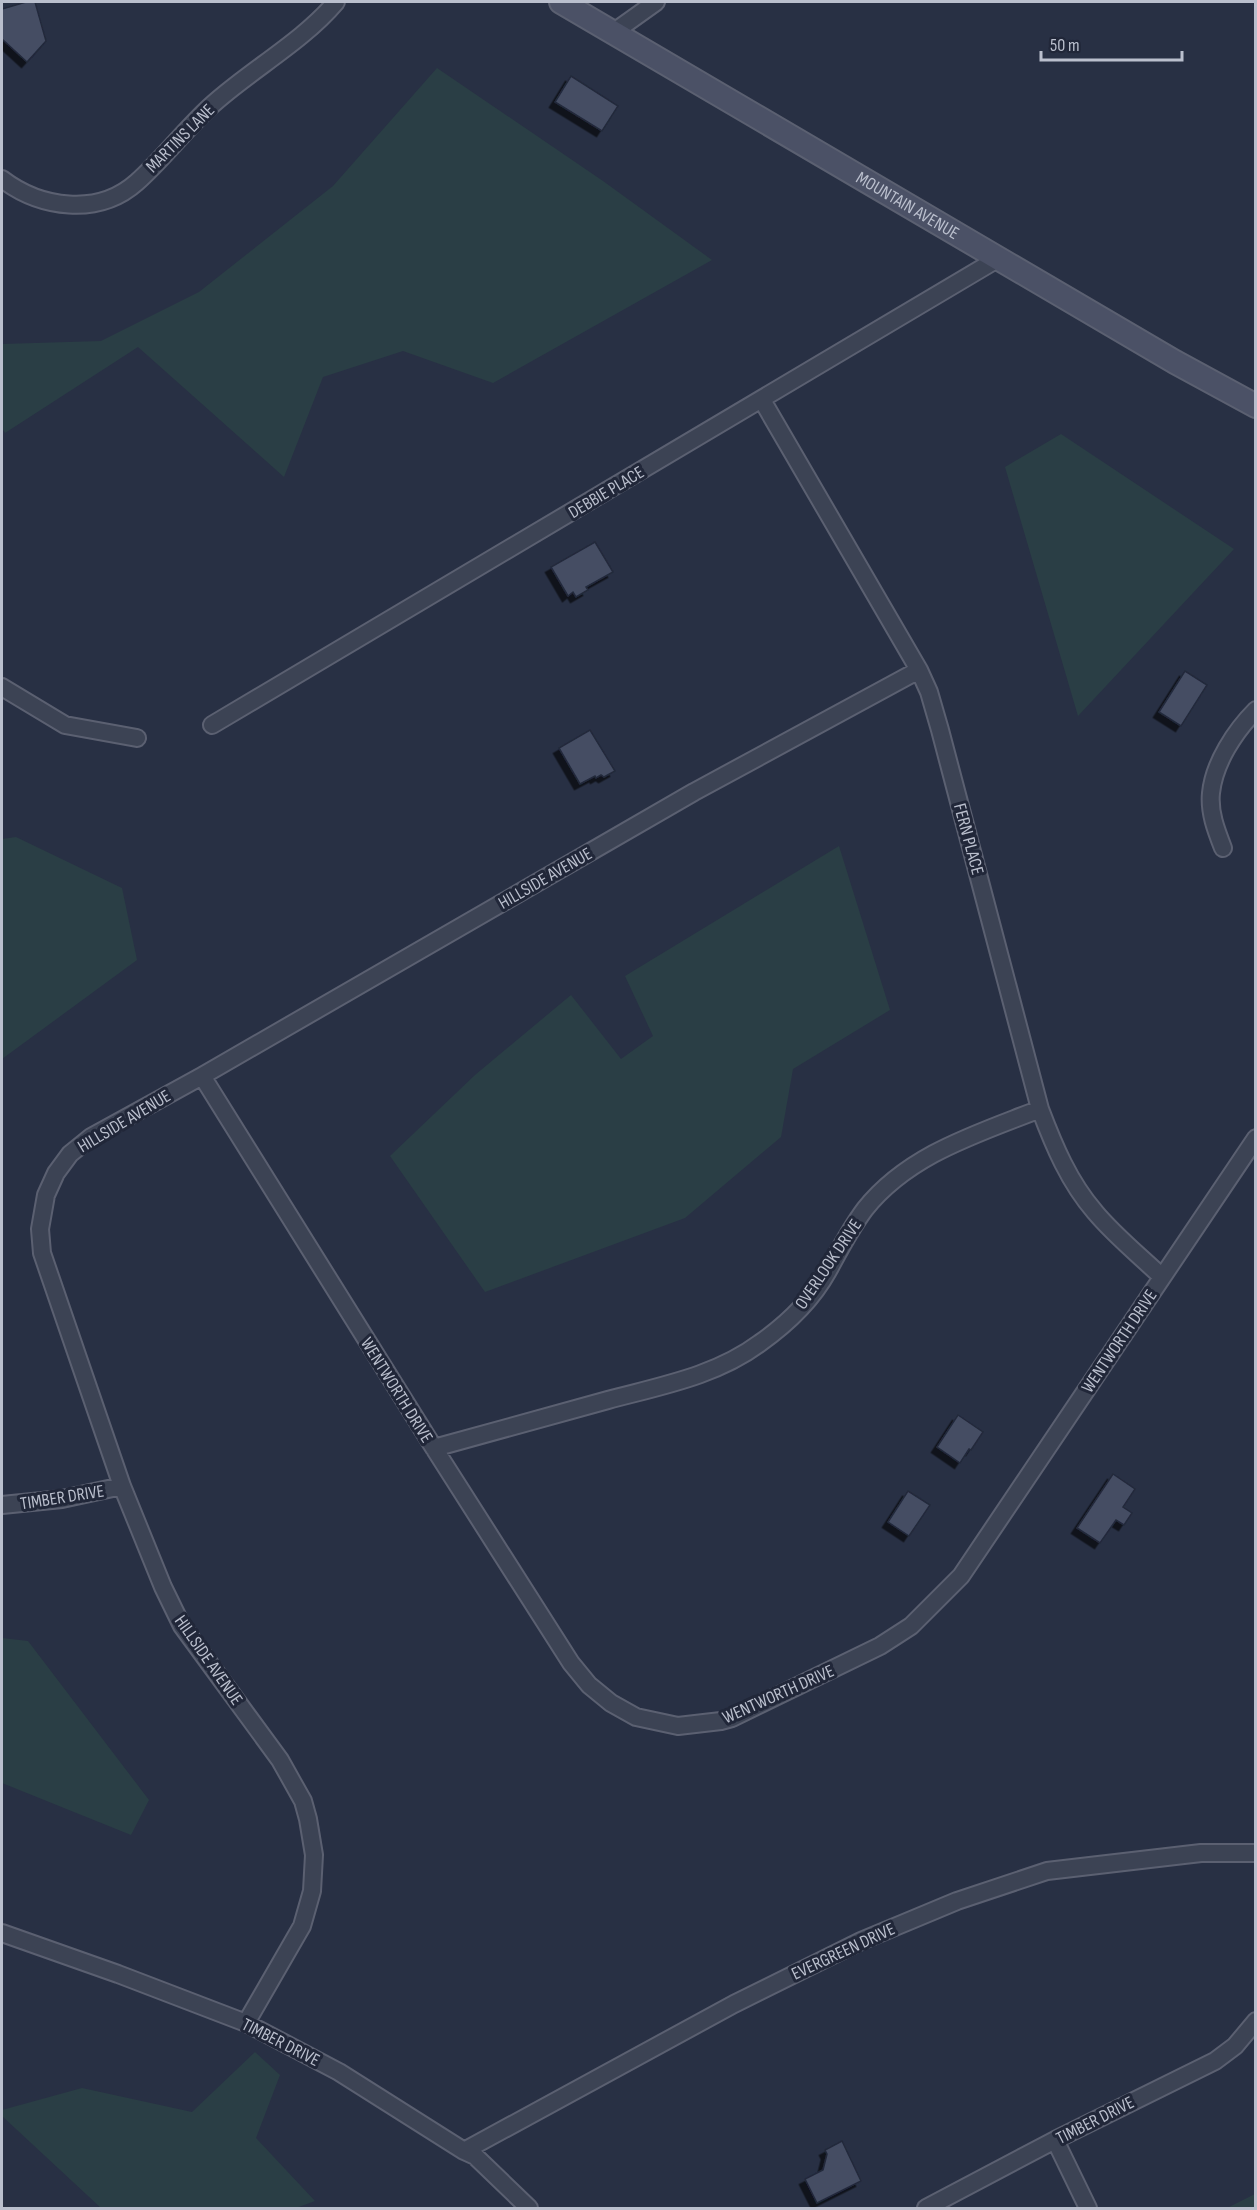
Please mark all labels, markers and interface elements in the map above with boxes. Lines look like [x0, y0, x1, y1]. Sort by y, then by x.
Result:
scale bar [1041, 24, 1182, 62]
text: 50 m [1050, 35, 1080, 56]
street label: MARTINS LANE [142, 100, 219, 177]
street label: MOUNTAIN AVENUE [852, 167, 963, 244]
street label: DEBBIE PLACE [565, 462, 648, 523]
street label: FERN PLACE [949, 801, 988, 877]
street label: HILLSIDE AVENUE [495, 843, 596, 914]
street label: HILLSIDE AVENUE [74, 1085, 175, 1157]
street label: OVERLOOK DRIVE [791, 1215, 866, 1313]
street label: WENTWORTH DRIVE [1077, 1286, 1162, 1397]
street label: WENTWORTH DRIVE [356, 1334, 437, 1447]
street label: TIMBER DRIVE [19, 1481, 105, 1514]
street label: HILLSIDE AVENUE [170, 1611, 247, 1709]
street label: WENTWORTH DRIVE [719, 1660, 837, 1728]
street label: EVERGREEN DRIVE [788, 1918, 898, 1985]
street label: TIMBER DRIVE [238, 2014, 323, 2071]
street label: TIMBER DRIVE [1053, 2092, 1138, 2149]

